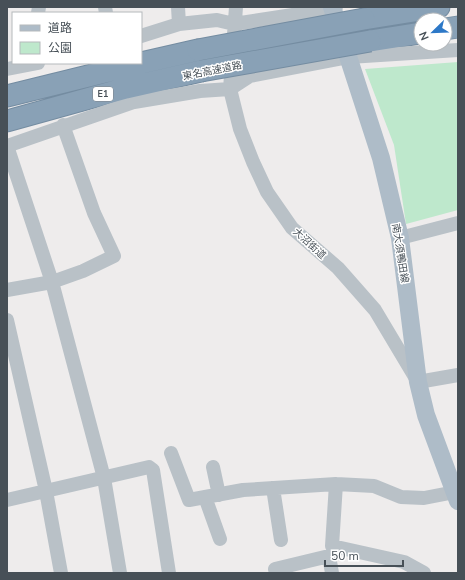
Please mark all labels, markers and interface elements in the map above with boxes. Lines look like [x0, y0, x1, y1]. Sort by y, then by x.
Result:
legend [12, 12, 142, 64]
north arrow [413, 12, 453, 52]
text: 道路 [48, 20, 72, 36]
text: N [416, 29, 433, 42]
text: 公園 [48, 40, 72, 56]
street label: 東名高速道路 [181, 58, 243, 84]
road number: E1 [93, 87, 113, 101]
street label: 南大須鴨田線 [388, 222, 412, 284]
street label: 大沼街道 [290, 225, 329, 262]
scale bar [325, 542, 403, 568]
text: 50 m [331, 548, 359, 564]

